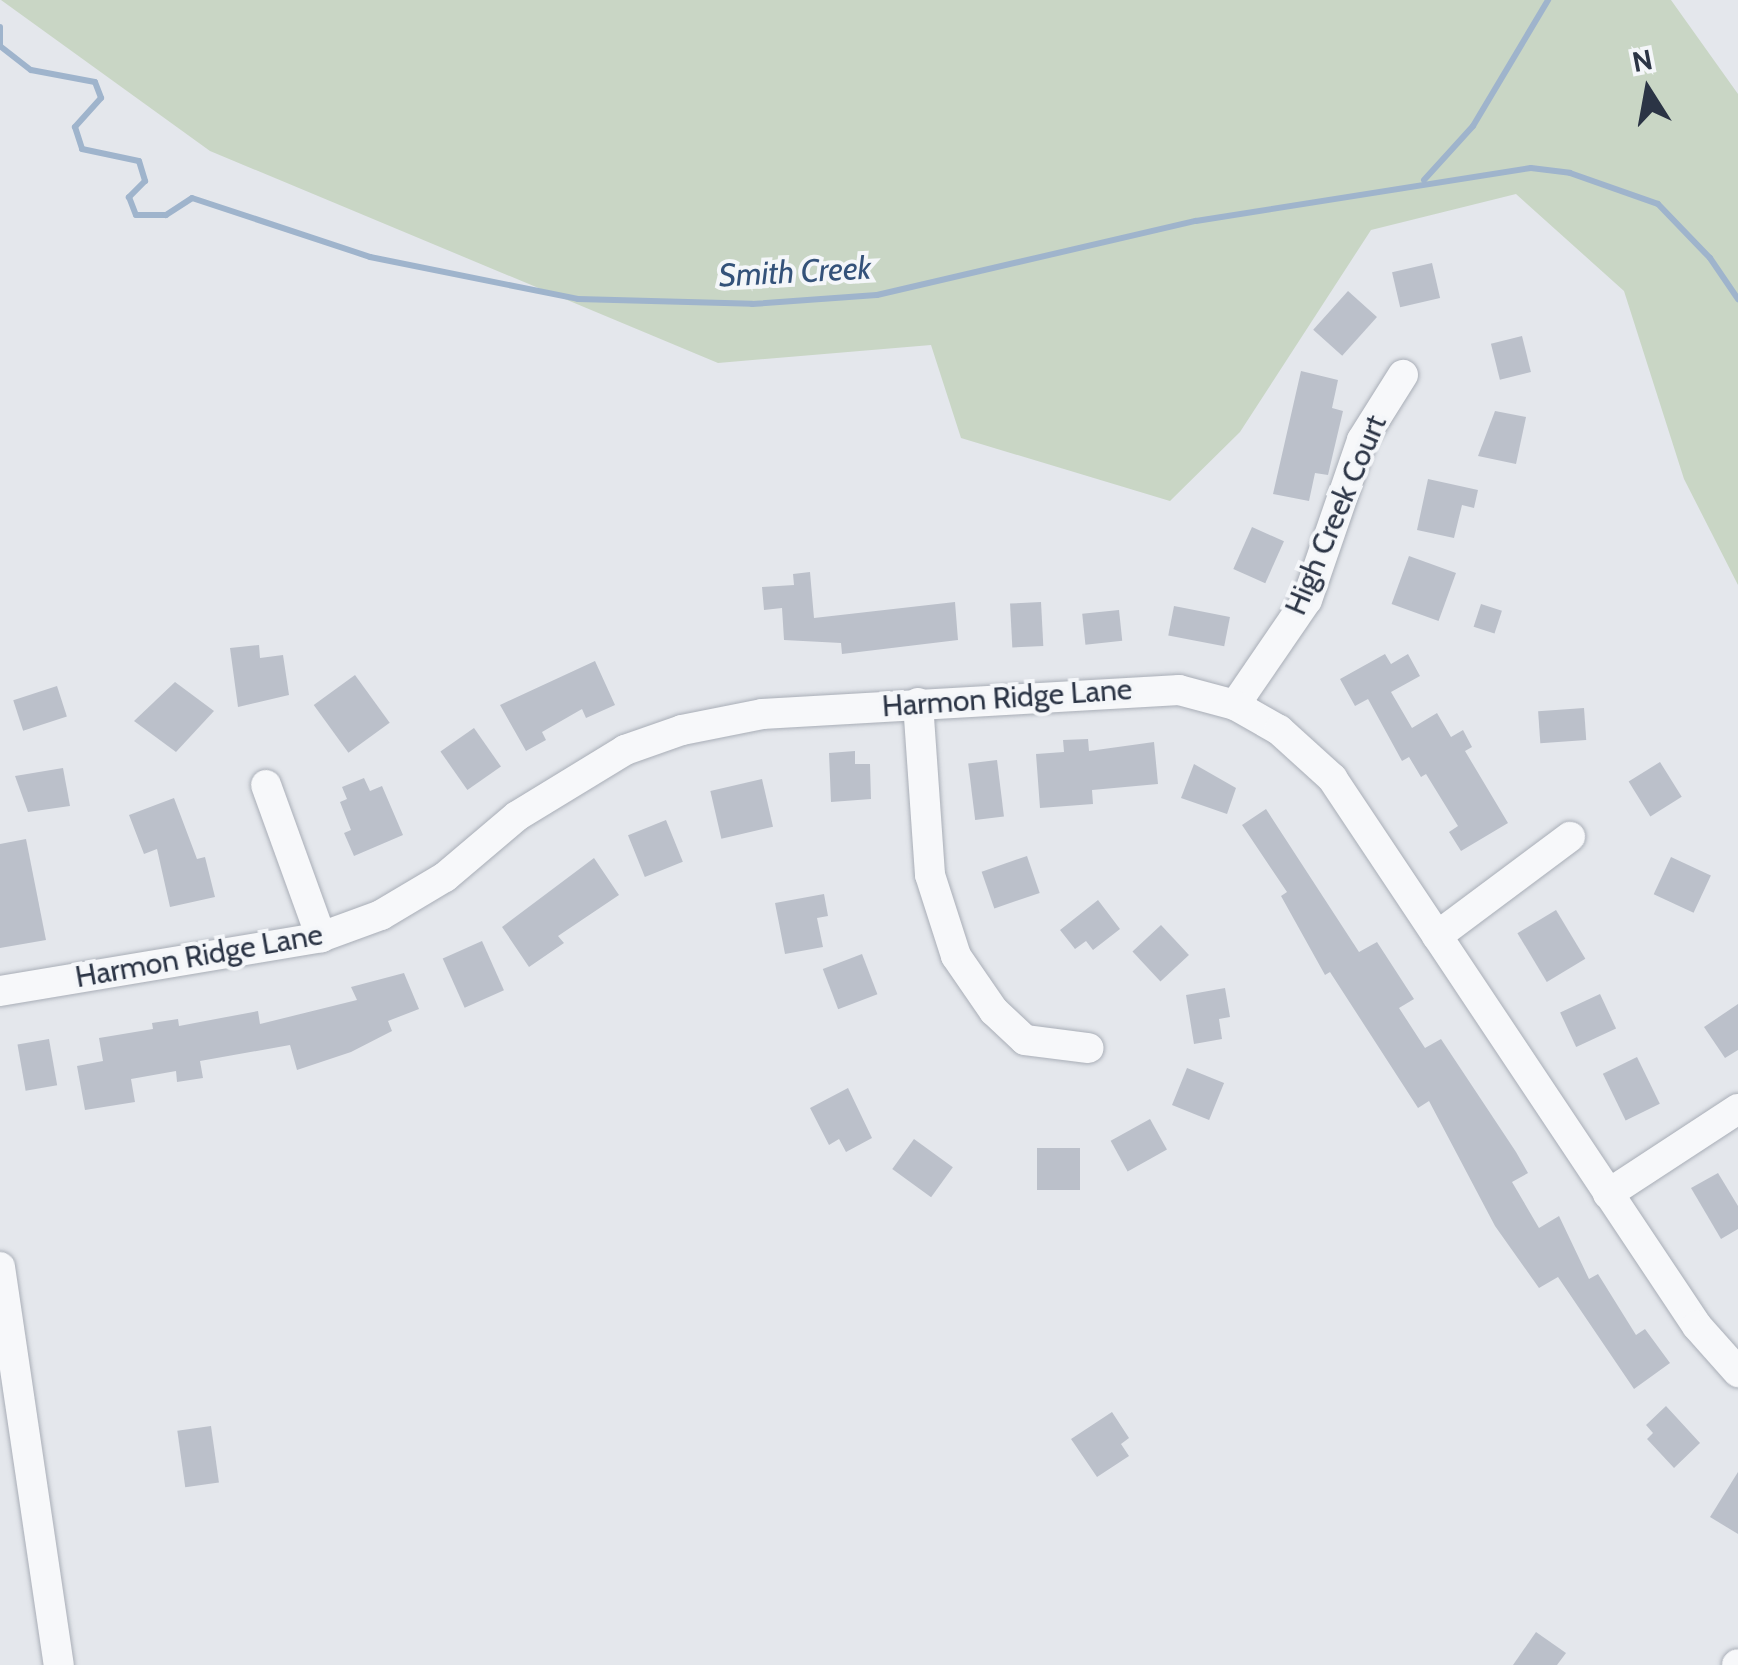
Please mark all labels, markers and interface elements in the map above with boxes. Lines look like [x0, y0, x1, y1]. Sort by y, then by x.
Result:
north arrow [1598, 40, 1698, 140]
text: N [1629, 42, 1655, 79]
water label: Smith Creek [718, 249, 872, 295]
street label: High Creek Court [1278, 410, 1394, 620]
street label: Harmon Ridge Lane [881, 671, 1133, 725]
street label: Harmon Ridge Lane [72, 917, 326, 995]

